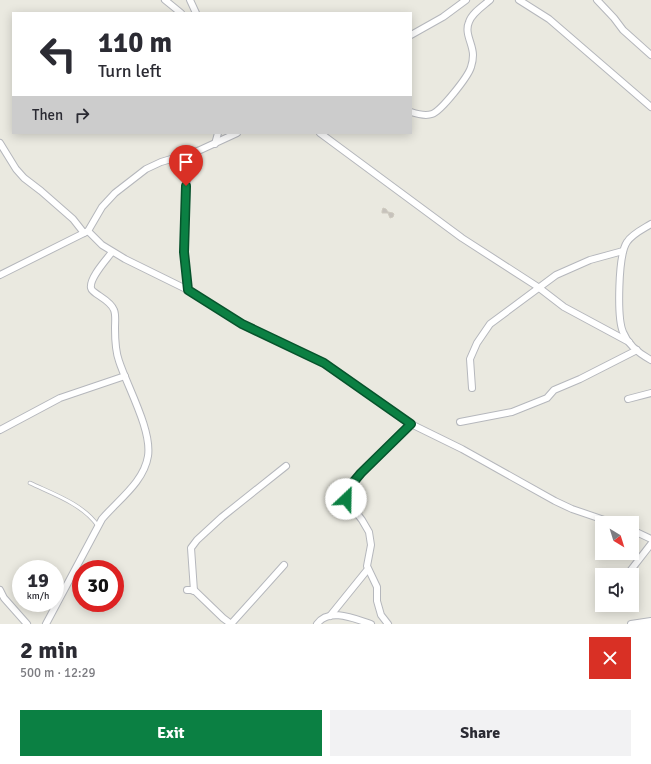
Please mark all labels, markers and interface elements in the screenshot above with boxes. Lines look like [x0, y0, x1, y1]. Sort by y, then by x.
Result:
text: 110 m [98, 26, 172, 60]
icon: left [32, 28, 84, 80]
text: Turn left [98, 60, 161, 82]
icon: right [71, 104, 93, 126]
text: Then [32, 106, 63, 124]
pin [169, 145, 203, 186]
icon: arrive [175, 151, 197, 173]
position arrow [325, 478, 367, 520]
north arrow [595, 516, 639, 560]
map controls [595, 516, 639, 612]
speed limit sign: 30 [72, 560, 124, 612]
text: 19 [27, 568, 49, 593]
button: sound [595, 568, 639, 612]
text: km/h [27, 590, 49, 602]
text: 2 min [20, 635, 78, 665]
button: close [589, 637, 631, 679]
text: 500 m · 12:29 [20, 665, 96, 681]
button: Exit [20, 710, 322, 756]
button: Share [330, 710, 631, 756]

